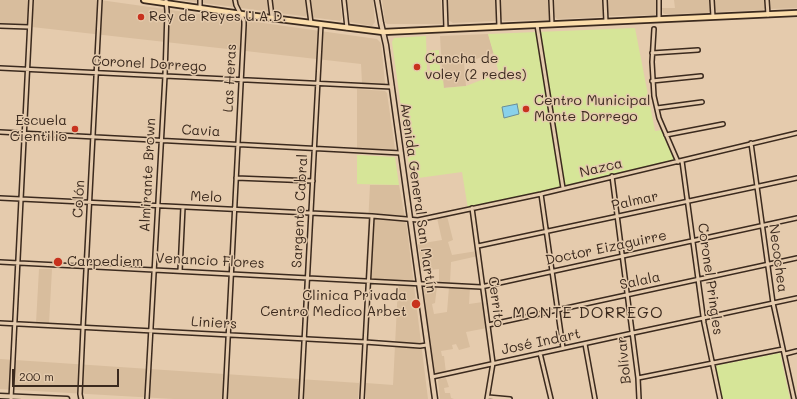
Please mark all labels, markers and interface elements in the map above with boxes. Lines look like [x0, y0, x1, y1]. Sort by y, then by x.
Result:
place label: Rey de Reyes U.A.D. [149, 9, 286, 25]
marker: Rey de Reyes U.A.D. [136, 12, 146, 22]
street label: Las Heras [220, 43, 240, 113]
place label: Cancha de voley (2 redes) [425, 51, 527, 84]
street label: Coronel Dorrego [91, 53, 207, 75]
marker: Cancha de voley (2 redes) [412, 62, 422, 72]
place label: Centro Municipal Monte Dorrego [534, 93, 651, 126]
street label: Avenida General San Martín [396, 102, 440, 294]
marker: Centro Municipal Monte Dorrego [521, 104, 531, 114]
place label: Escuela Cientilio [10, 113, 67, 146]
street label: Almirante Brown [137, 118, 159, 232]
street label: Cavia [181, 122, 221, 140]
marker: Escuela Cientilio [70, 124, 80, 134]
street label: Sargento Cabral [289, 154, 311, 268]
street label: Nazca [578, 155, 624, 181]
street label: Colón [70, 180, 88, 218]
street label: Melo [190, 188, 222, 206]
street label: Palmar [610, 188, 660, 214]
street label: Coronel Pringles [694, 222, 726, 336]
street label: Necochea [765, 223, 791, 293]
street label: Doctor Eizaguirre [544, 227, 668, 269]
street label: Venancio Flores [155, 250, 265, 272]
place label: Carpediem [67, 254, 143, 270]
marker: Carpediem [52, 256, 64, 268]
street label: Salala [618, 269, 662, 293]
street label: Cerrito [485, 275, 507, 329]
place label: Clinica Privada Centro Medico Arbet [260, 288, 407, 320]
marker: Clinica Privada Centro Medico Arbet [410, 298, 422, 310]
district label: MONTE DORREGO [512, 303, 664, 323]
street label: Liniers [190, 313, 238, 333]
street label: José Indart [500, 325, 582, 359]
street label: Bolívar [613, 335, 635, 385]
scale bar [14, 361, 121, 387]
text: 200 m [19, 368, 54, 384]

